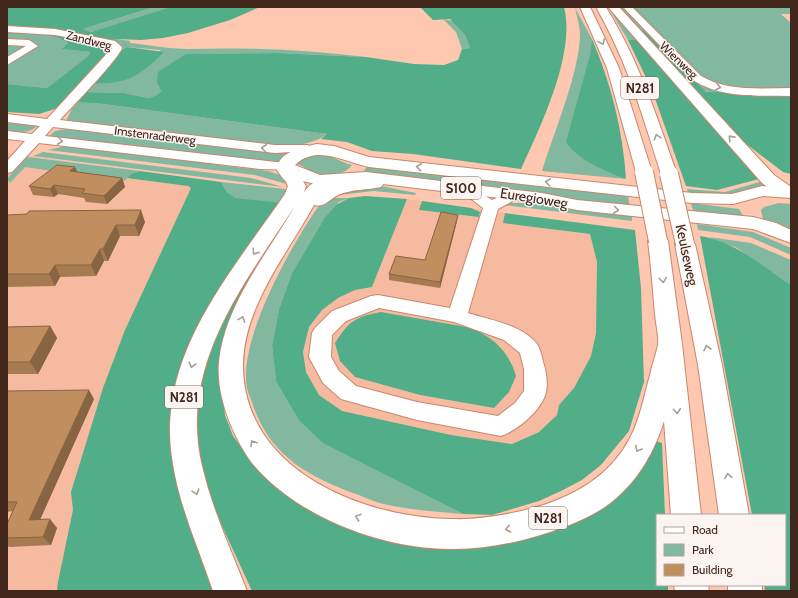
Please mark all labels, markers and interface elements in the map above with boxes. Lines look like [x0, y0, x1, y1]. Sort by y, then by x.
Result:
street label: Zandweg [65, 27, 114, 53]
one-way arrow [597, 38, 605, 45]
street label: Wienweg [657, 38, 702, 83]
road number: N281 [621, 77, 659, 99]
one-way arrow [715, 83, 721, 91]
street label: Imstenraderweg [113, 123, 198, 148]
one-way arrow [653, 134, 662, 141]
one-way arrow [729, 135, 736, 142]
one-way arrow [57, 136, 63, 145]
one-way arrow [261, 143, 267, 152]
one-way arrow [416, 162, 422, 171]
road number: S100 [441, 177, 481, 199]
one-way arrow [545, 177, 551, 186]
street label: Euregioweg [499, 184, 570, 212]
one-way arrow [613, 205, 619, 214]
street label: Keulseweg [672, 223, 703, 288]
one-way arrow [252, 248, 260, 255]
one-way arrow [658, 277, 667, 283]
one-way arrow [238, 316, 246, 323]
one-way arrow [703, 345, 711, 351]
one-way arrow [188, 361, 197, 368]
road number: N281 [165, 386, 203, 408]
one-way arrow [672, 408, 681, 414]
one-way arrow [251, 441, 258, 448]
one-way arrow [636, 444, 643, 452]
one-way arrow [724, 473, 733, 480]
one-way arrow [191, 489, 200, 496]
road number: N281 [529, 507, 567, 529]
one-way arrow [354, 513, 361, 522]
legend [656, 514, 786, 586]
text: Road [692, 522, 718, 537]
one-way arrow [505, 524, 512, 533]
text: Park [692, 542, 714, 557]
text: Building [692, 562, 734, 577]

